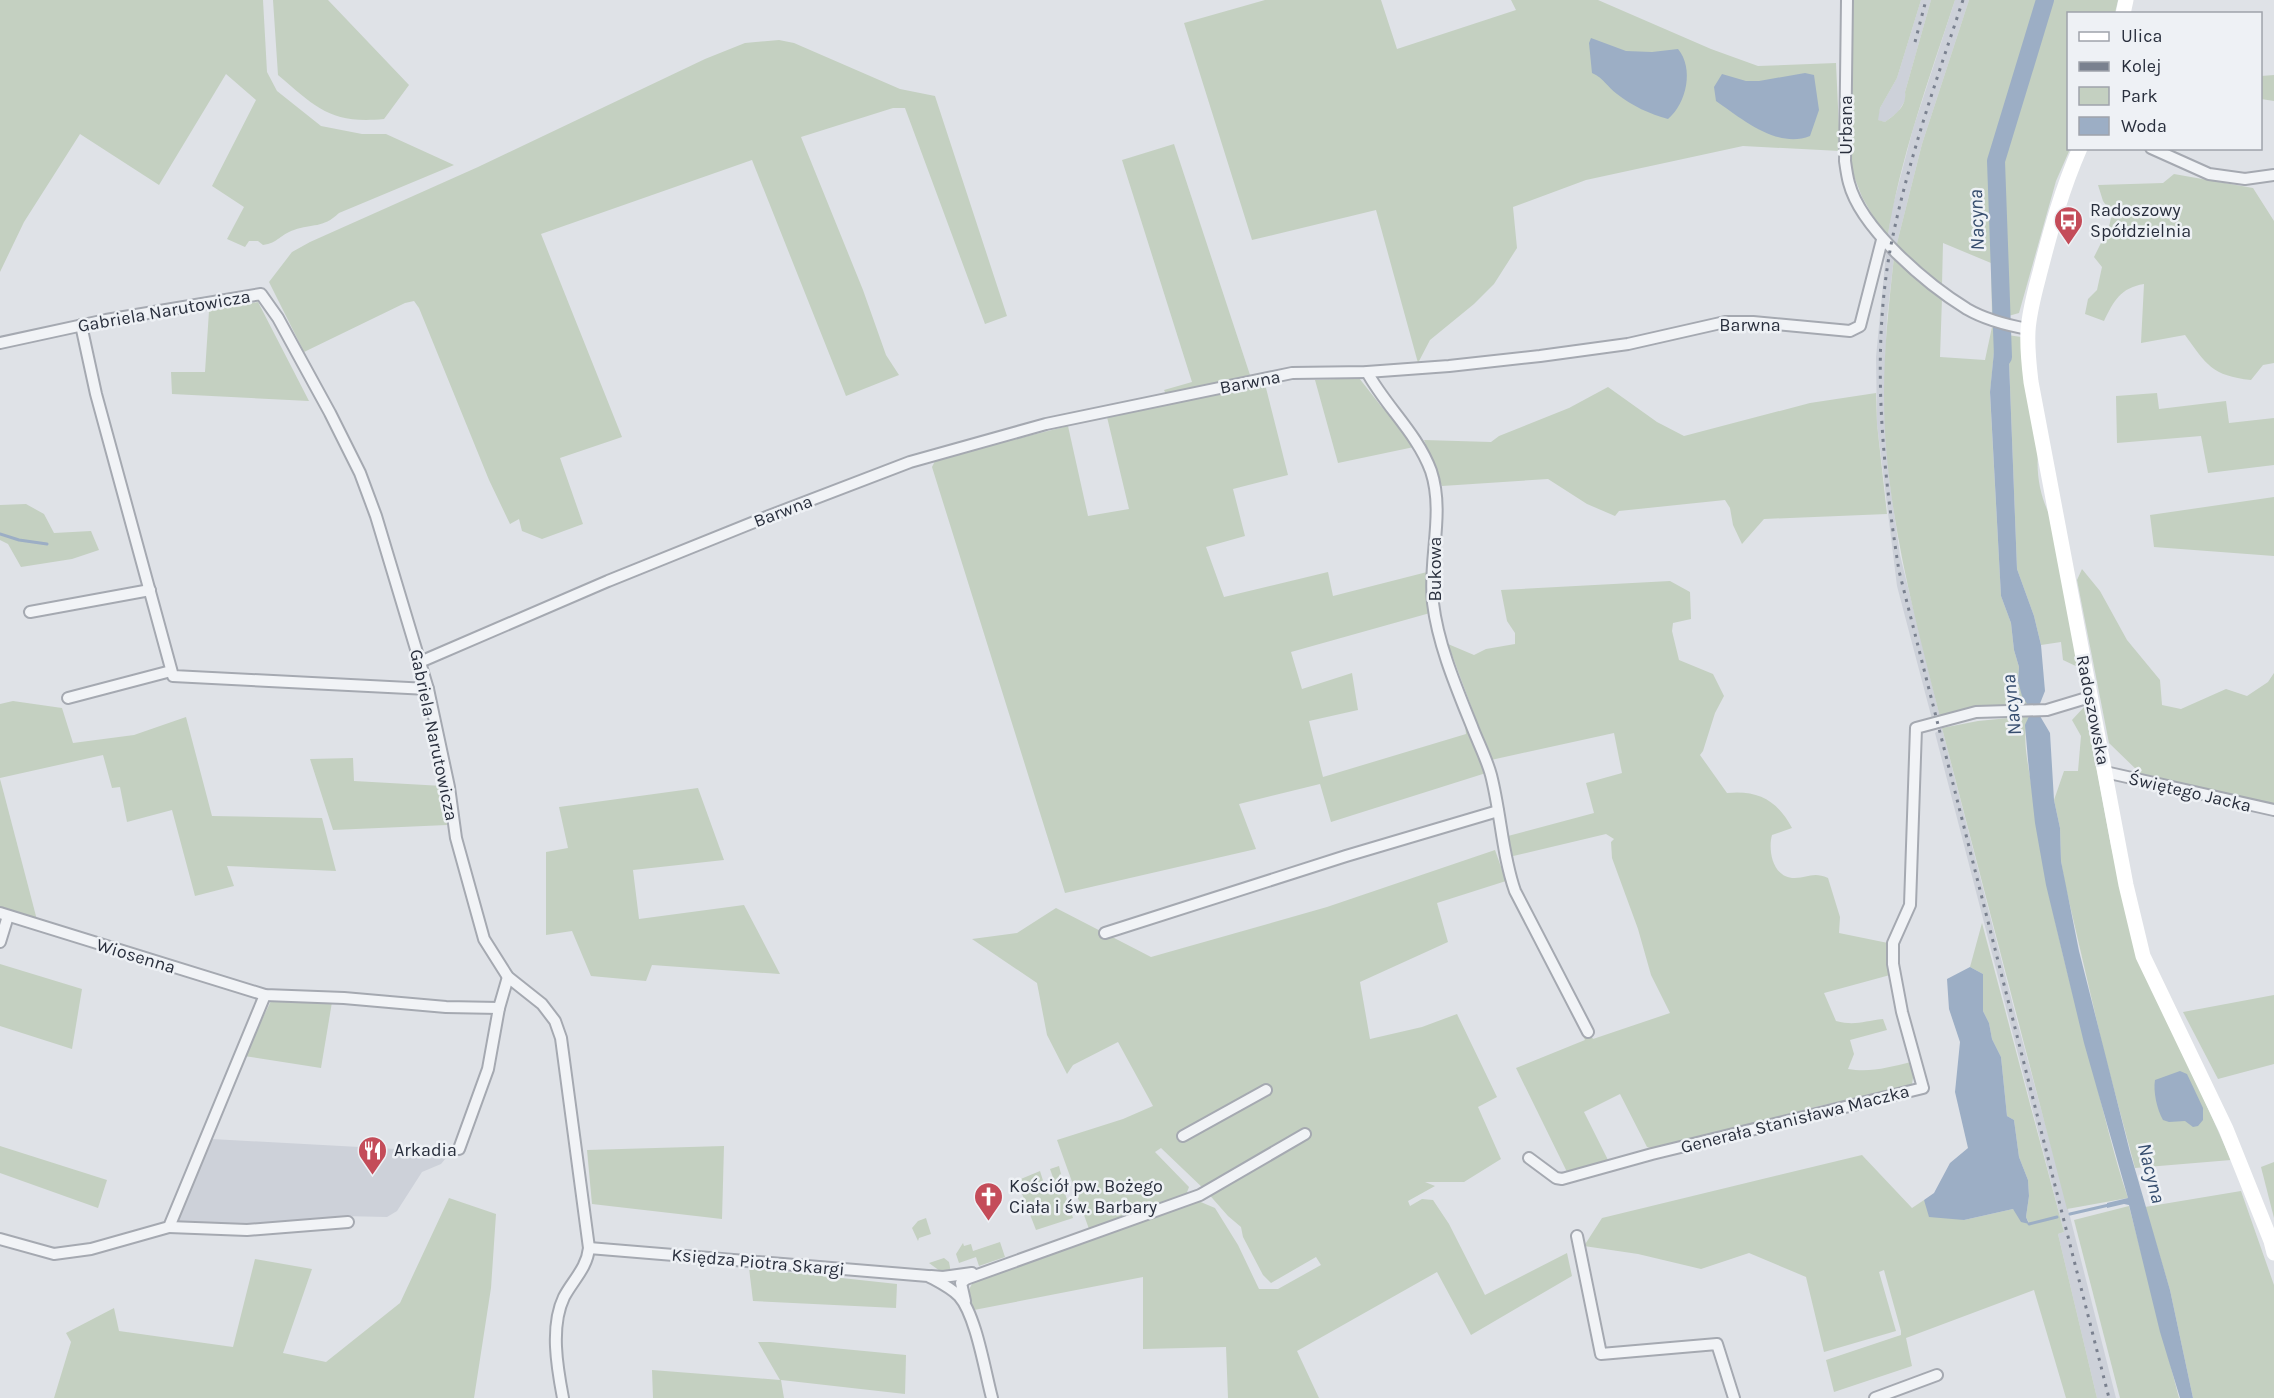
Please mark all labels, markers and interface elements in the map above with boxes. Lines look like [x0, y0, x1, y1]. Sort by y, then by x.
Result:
legend [2067, 12, 2262, 150]
text: Ulica [2121, 25, 2162, 47]
text: Kolej [2121, 55, 2162, 77]
text: Park [2121, 85, 2158, 107]
street label: Urbana [1835, 95, 1857, 155]
text: Woda [2121, 115, 2167, 137]
water label: Nacyna [1964, 189, 1989, 251]
place label: Radoszowy Spółdzielnia [2090, 199, 2191, 242]
bus stop icon: Radoszowy Spółdzielnia [2053, 204, 2085, 246]
street label: Gabriela Narutowicza [76, 285, 252, 337]
street label: Barwna [1719, 314, 1781, 336]
street label: Barwna [1218, 365, 1282, 399]
street label: Barwna [750, 490, 816, 532]
street label: Bukowa [1424, 536, 1446, 602]
street label: Gabriela Narutowicza [405, 647, 463, 823]
street label: Radoszowska [2072, 653, 2114, 767]
water label: Nacyna [1997, 673, 2026, 737]
street label: Świętego Jacka [2126, 766, 2254, 817]
street label: Wiosenna [94, 934, 178, 978]
street label: Generała Stanisława Maczka [1678, 1080, 1912, 1158]
restaurant icon: Arkadia [357, 1134, 389, 1176]
place label: Arkadia [394, 1139, 457, 1161]
water label: Nacyna [2133, 1141, 2170, 1206]
place label: Kościół pw. Bożego Ciała i św. Barbary [1009, 1175, 1163, 1218]
church icon: Kościół pw. Bożego Ciała i św. Barbary [972, 1180, 1004, 1222]
street label: Księdza Piotra Skargi [671, 1243, 845, 1281]

